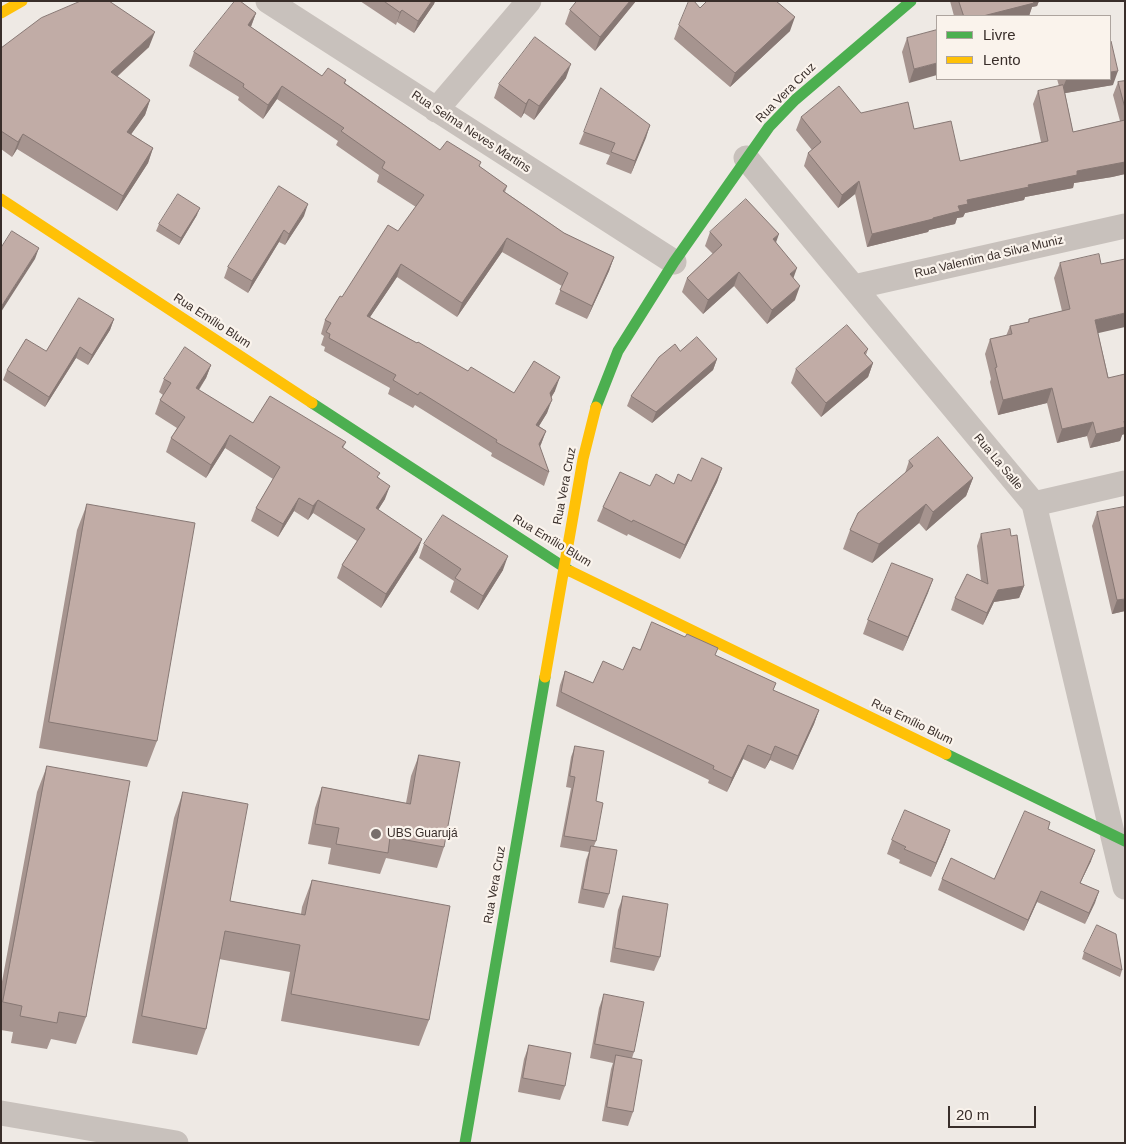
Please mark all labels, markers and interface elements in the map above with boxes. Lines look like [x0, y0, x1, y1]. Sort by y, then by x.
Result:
legend [936, 15, 1111, 80]
text: Livre [983, 26, 1016, 43]
text: Lento [983, 51, 1021, 68]
street label: Rua Vera Cruz [753, 60, 819, 126]
street label: Rua Selma Neves Martins [409, 88, 533, 176]
street label: Rua Valentim da Silva Muniz [913, 233, 1065, 281]
street label: Rua Emílio Blum [171, 291, 253, 351]
street label: Rua La Salle [970, 431, 1026, 493]
street label: Rua Vera Cruz [550, 446, 580, 526]
street label: Rua Emílio Blum [510, 512, 594, 570]
street label: Rua Emílio Blum [869, 696, 955, 748]
marker: UBS Guarujá [369, 827, 383, 841]
place label: UBS Guarujá [387, 827, 458, 841]
street label: Rua Vera Cruz [481, 845, 509, 925]
scale bar [951, 1096, 1038, 1128]
text: 20 m [956, 1106, 989, 1123]

